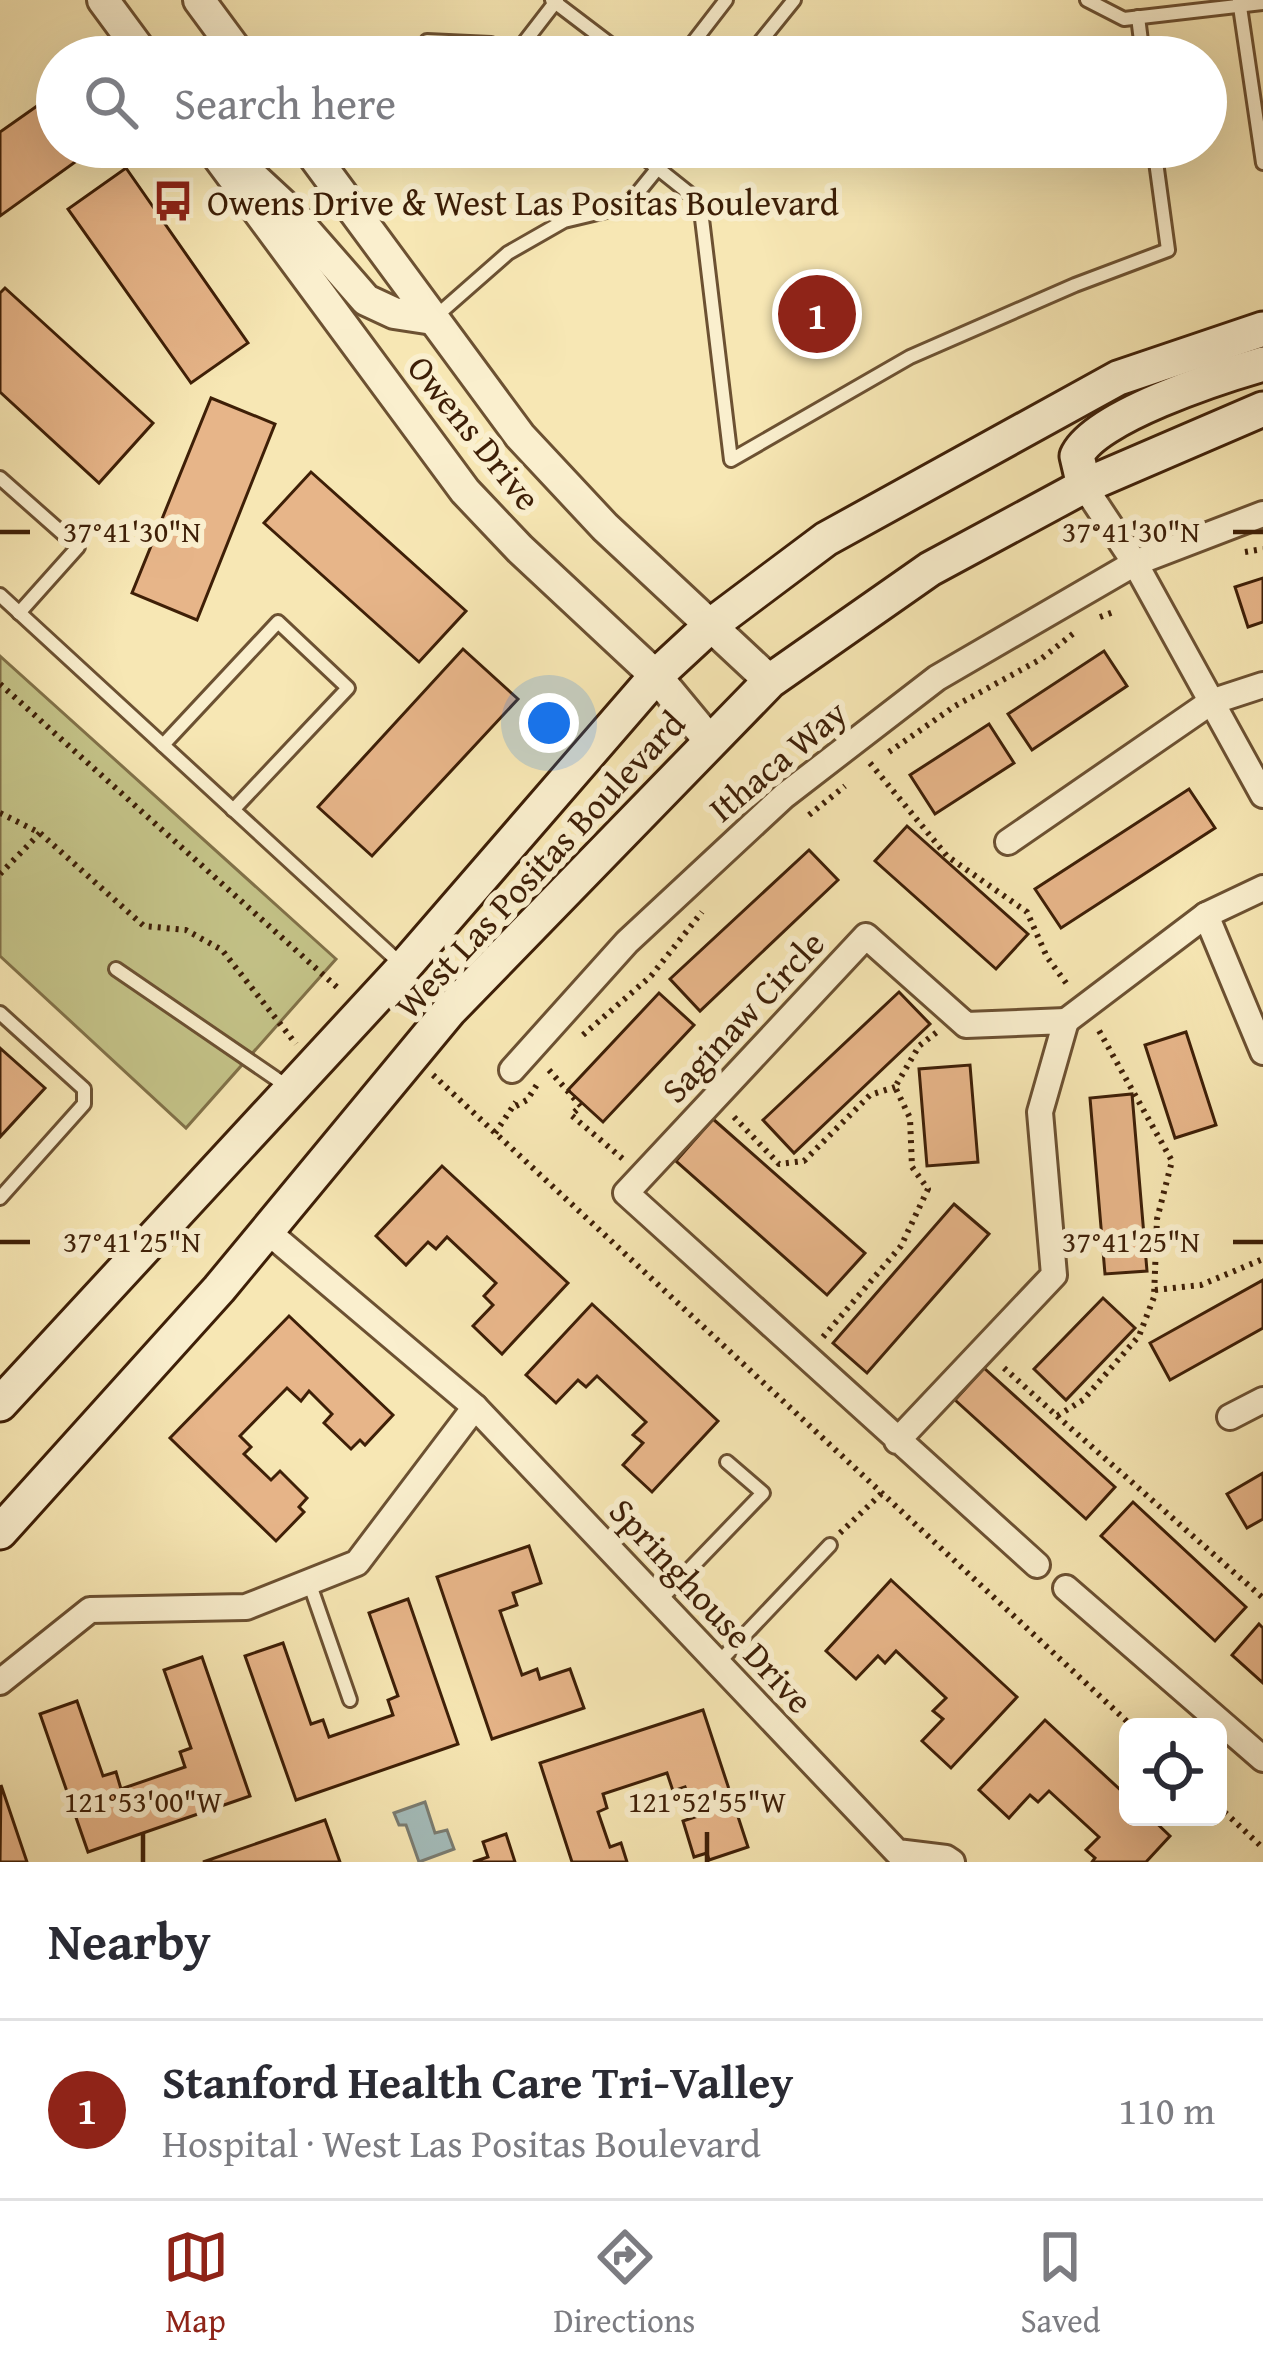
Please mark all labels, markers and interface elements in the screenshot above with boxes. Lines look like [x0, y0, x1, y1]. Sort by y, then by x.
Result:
search box [36, 36, 1227, 168]
icon: search [78, 69, 144, 135]
text: Search here [174, 70, 396, 135]
place label: Owens Drive & West Las Positas Boulevard [207, 175, 839, 228]
bus stop icon: Owens Drive & West Las Positas Boulevard [150, 178, 196, 224]
pin: 1 [778, 269, 856, 359]
street label: Owens Drive [396, 343, 554, 521]
text: 37°41'30"N [63, 509, 201, 553]
text: 37°41'30"N [1062, 509, 1200, 553]
street label: Ithaca Way [696, 686, 858, 834]
your location [519, 693, 579, 753]
street label: West Las Positas Boulevard [381, 698, 697, 1030]
street label: Saginaw Circle [648, 918, 836, 1114]
text: 37°41'25"N [63, 1219, 201, 1263]
text: 37°41'25"N [1062, 1219, 1200, 1263]
street label: Springhouse Drive [598, 1485, 826, 1725]
map controls [1119, 1718, 1227, 1826]
button: locate [1119, 1718, 1227, 1826]
text: 121°53'00"W [64, 1779, 223, 1823]
text: 121°52'55"W [628, 1779, 787, 1823]
text: Nearby [48, 1903, 211, 1978]
text: Stanford Health Care Tri-Valley [162, 2049, 793, 2114]
text: 1 [77, 2081, 97, 2138]
text: 110 m [1118, 2081, 1215, 2138]
text: Hospital · West Las Positas Boulevard [162, 2114, 761, 2171]
tab: Map [163, 2224, 229, 2344]
tab: Directions [554, 2224, 695, 2344]
tab: Saved [1021, 2224, 1100, 2344]

